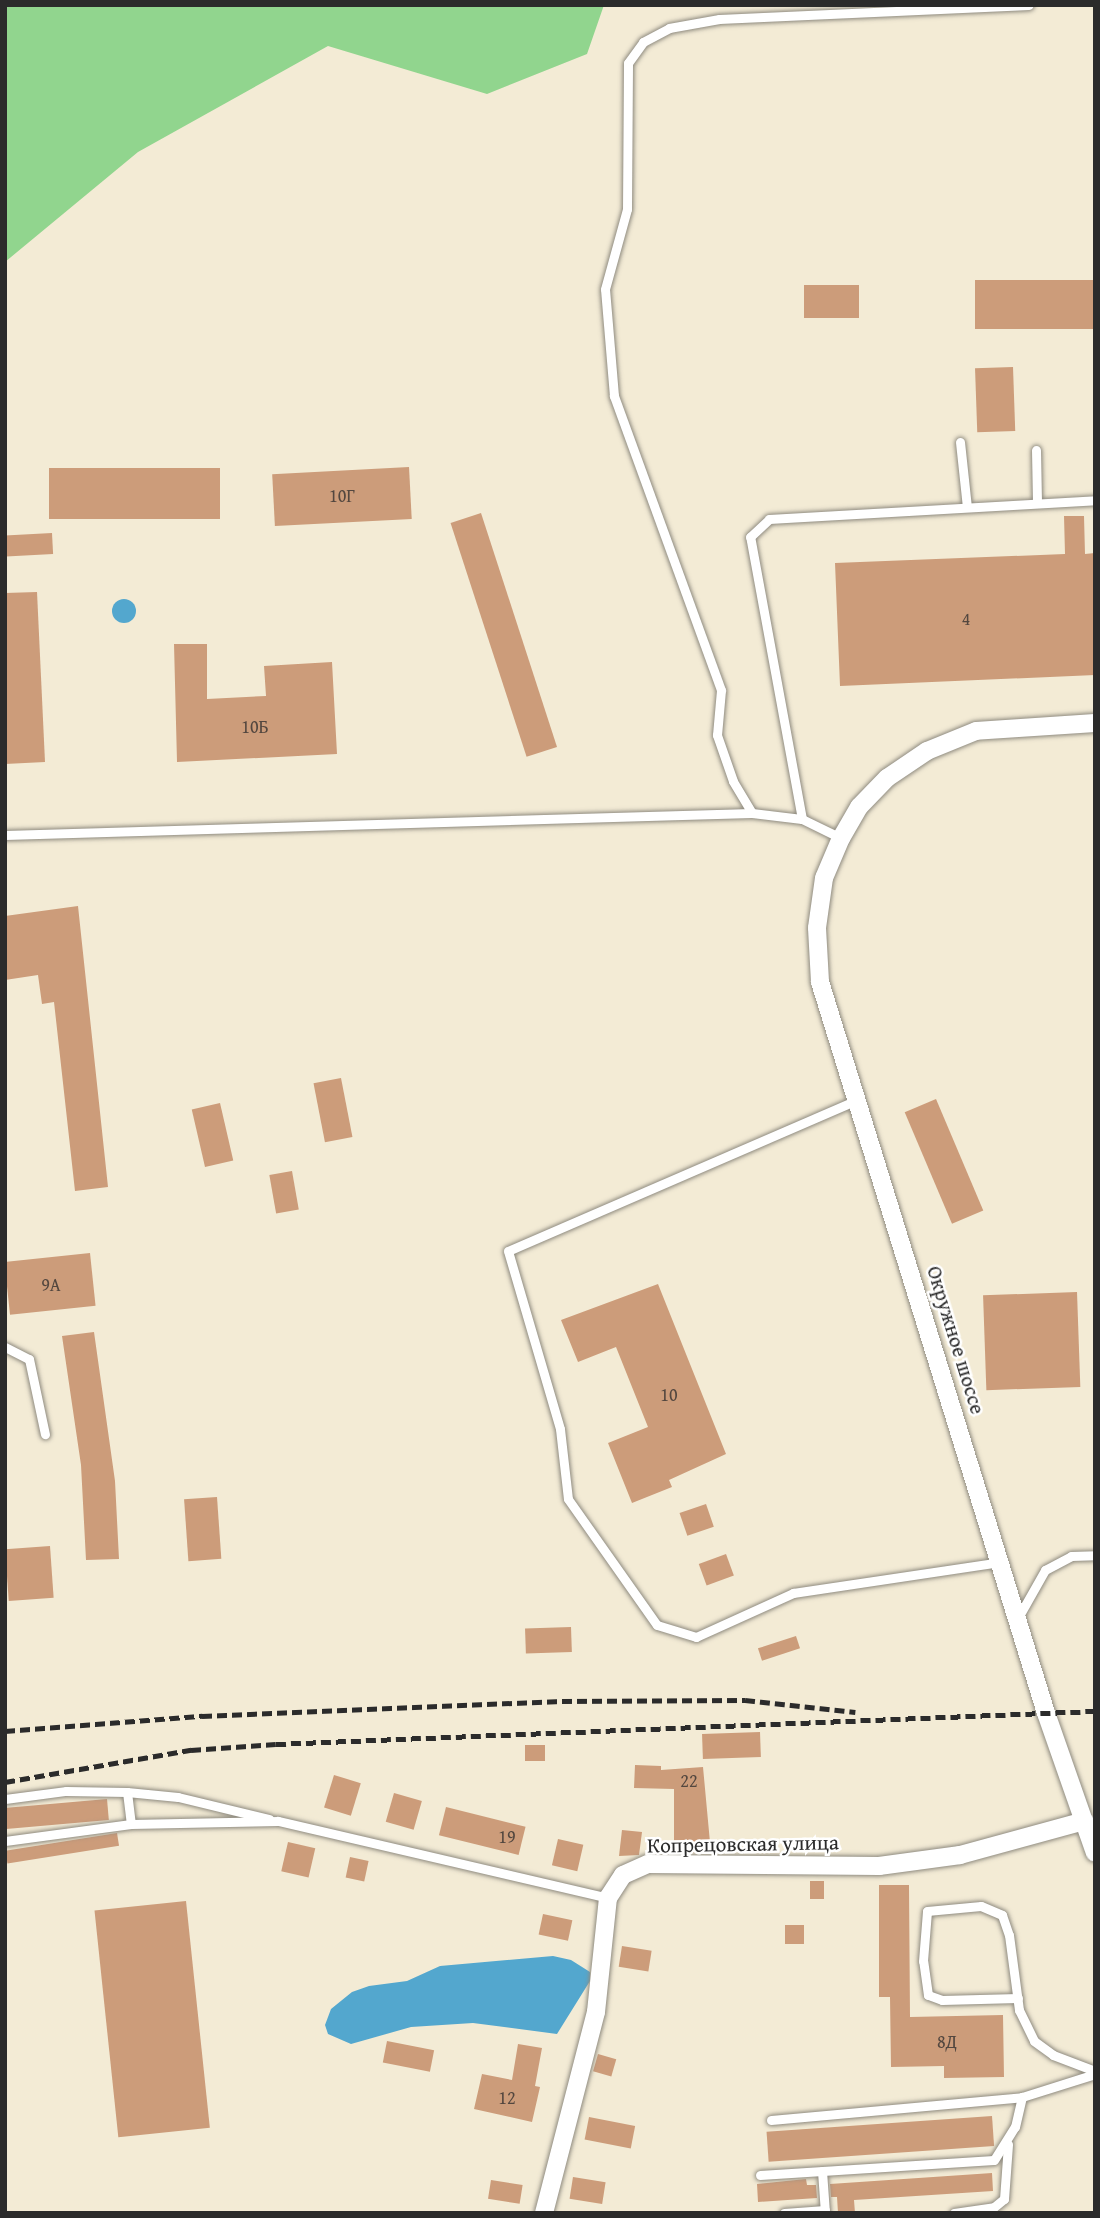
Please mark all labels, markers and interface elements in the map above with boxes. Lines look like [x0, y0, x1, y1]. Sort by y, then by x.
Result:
house number: 10Г [329, 485, 355, 507]
house number: 4 [962, 608, 970, 630]
house number: 10Б [241, 716, 269, 738]
street label: Окружное шоссе [921, 1263, 991, 1417]
house number: 9А [41, 1274, 61, 1296]
house number: 10 [660, 1384, 678, 1406]
house number: 22 [680, 1770, 698, 1792]
house number: 19 [498, 1826, 516, 1848]
street label: Копрецовская улица [647, 1830, 839, 1858]
house number: 8Д [937, 2031, 957, 2053]
house number: 12 [498, 2087, 516, 2109]

